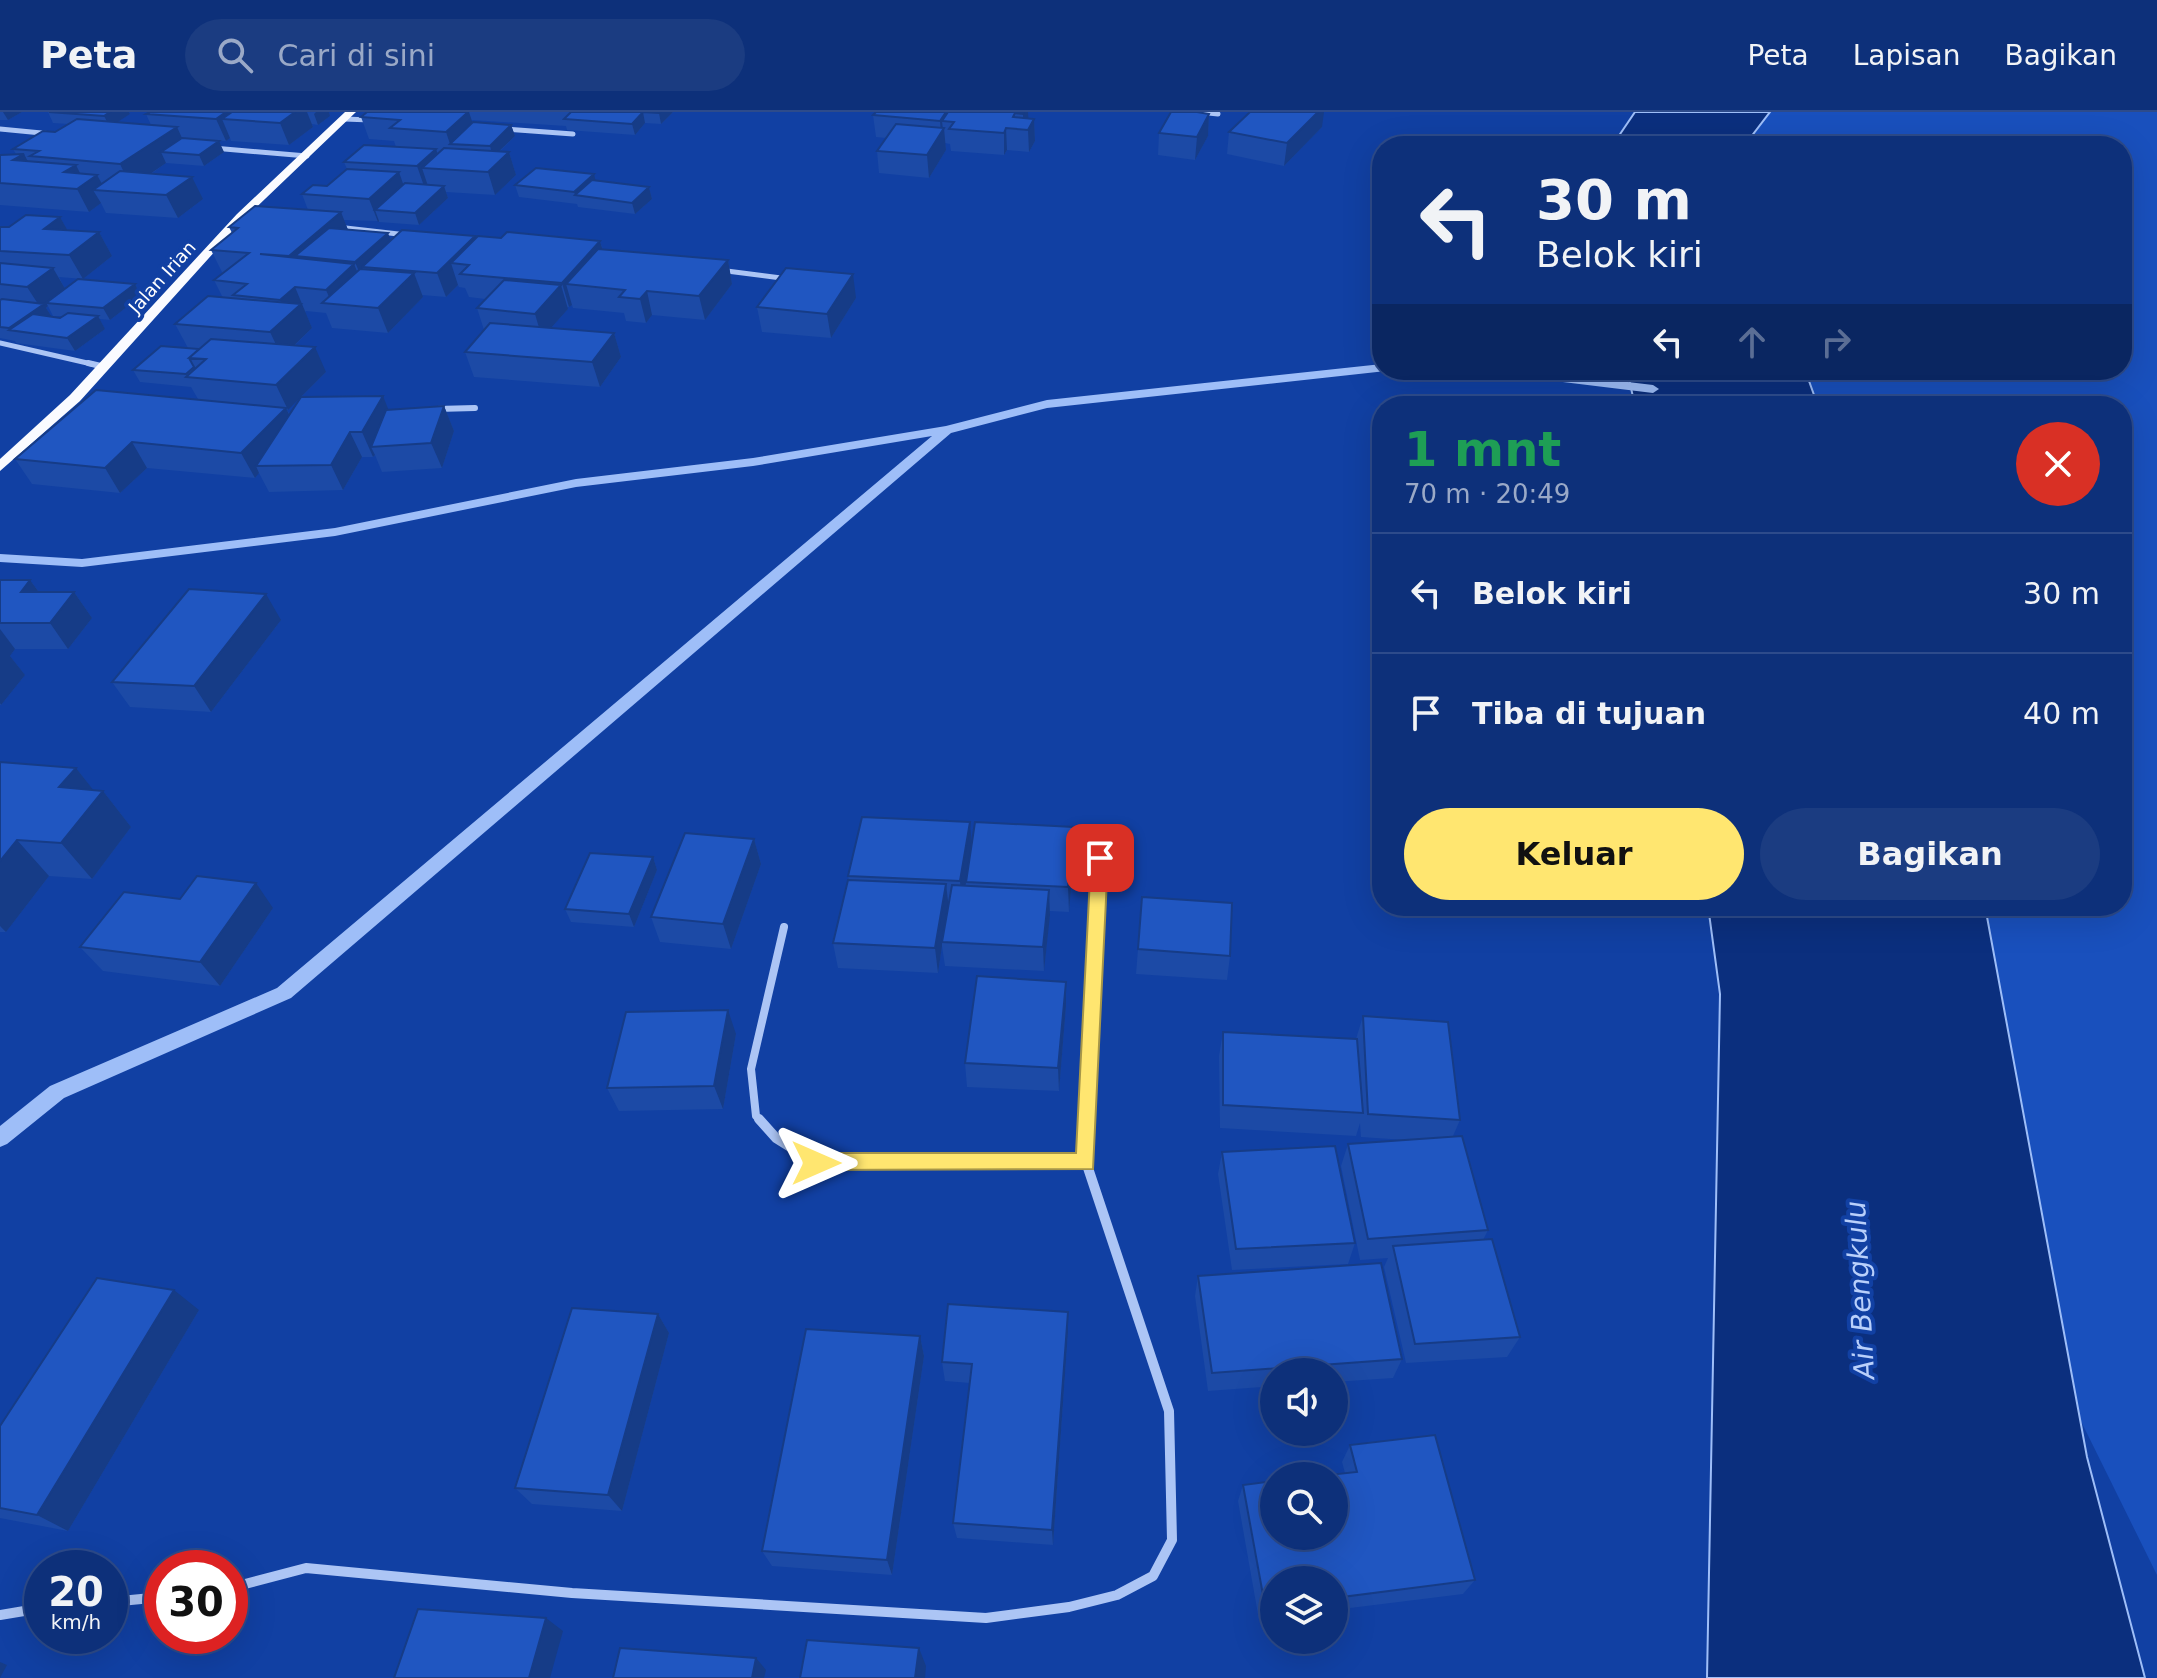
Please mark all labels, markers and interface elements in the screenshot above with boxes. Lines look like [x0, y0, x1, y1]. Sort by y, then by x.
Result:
search box [185, 19, 745, 91]
text: Peta [40, 33, 137, 77]
icon: search [213, 33, 257, 77]
text: Cari di sini [277, 38, 435, 73]
text: Peta [1747, 39, 1809, 72]
text: Lapisan [1853, 39, 1960, 72]
text: Bagikan [2004, 39, 2117, 72]
text: 30 m [1536, 167, 1692, 232]
icon: left [1404, 168, 1508, 272]
text: Belok kiri [1536, 234, 1703, 275]
street label: Jalan Irian [124, 237, 200, 318]
icon: left [1646, 320, 1690, 364]
icon: ahead [1730, 320, 1774, 364]
icon: right [1814, 320, 1858, 364]
text: 1 mnt [1404, 421, 1561, 477]
button: close [2016, 422, 2100, 506]
text: 70 m · 20:49 [1404, 479, 1570, 509]
icon: left [1404, 571, 1448, 615]
text: Belok kiri [1472, 576, 1632, 611]
text: 30 m [2023, 576, 2100, 611]
icon: arrive [1404, 691, 1448, 735]
text: Tiba di tujuan [1472, 696, 1706, 731]
text: 40 m [2023, 696, 2100, 731]
button: Keluar [1404, 808, 1744, 900]
button: Bagikan [1760, 808, 2100, 900]
pin [1066, 824, 1134, 892]
icon: arrive [1078, 836, 1122, 880]
position arrow [774, 1121, 858, 1205]
water label: Air Bengkulu [1839, 1200, 1881, 1382]
map controls [1260, 1358, 1348, 1654]
button: sound [1260, 1358, 1348, 1446]
button: search [1260, 1462, 1348, 1550]
speed limit sign: 30 [144, 1550, 248, 1654]
button: layers [1260, 1566, 1348, 1654]
text: 20 [48, 1569, 104, 1615]
text: km/h [51, 1610, 101, 1634]

